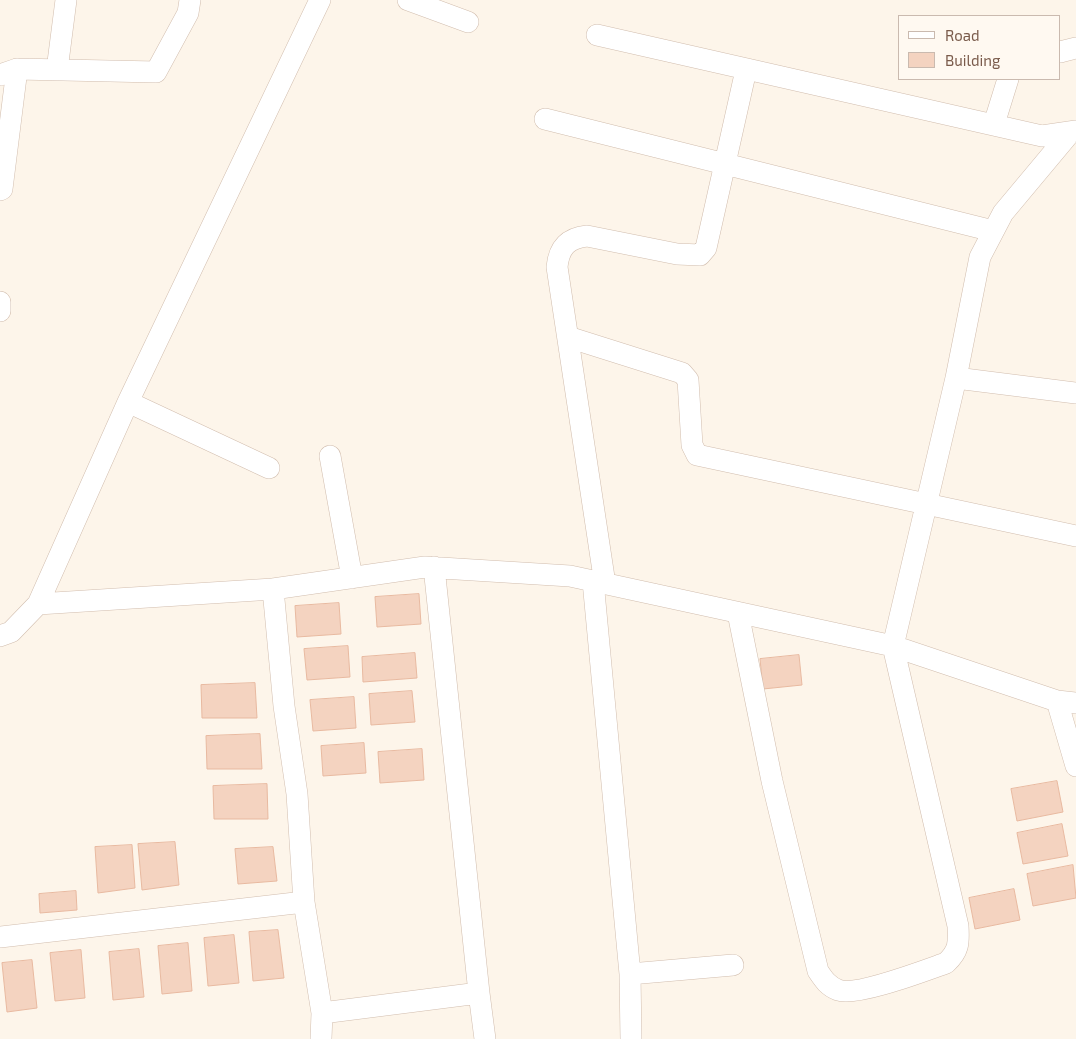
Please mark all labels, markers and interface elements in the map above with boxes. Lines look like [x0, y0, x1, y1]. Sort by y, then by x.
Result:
legend [898, 15, 1061, 80]
text: Road [945, 26, 980, 44]
text: Building [945, 51, 1000, 69]

